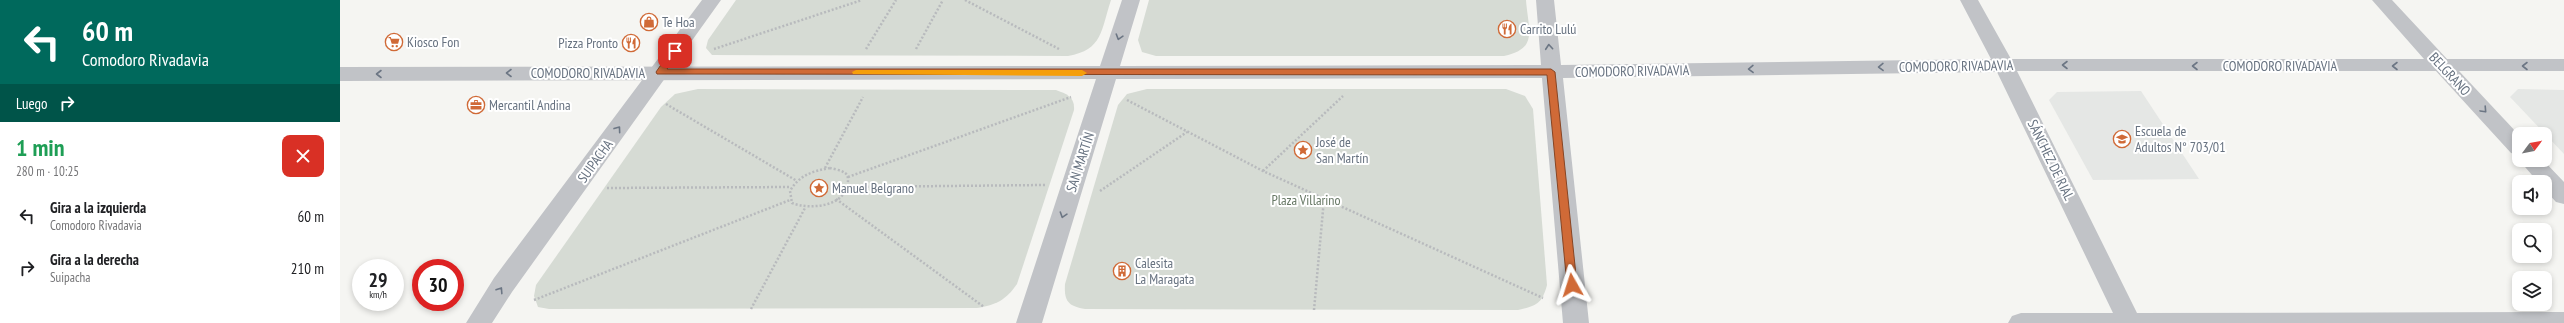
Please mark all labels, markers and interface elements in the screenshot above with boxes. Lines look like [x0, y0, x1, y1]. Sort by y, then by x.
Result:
text: 60 m [82, 12, 133, 49]
shop icon: Te Hoa [639, 12, 659, 32]
place label: Te Hoa [662, 13, 695, 31]
icon: left [16, 16, 68, 68]
restaurant icon: Carrito Lulú [1497, 19, 1517, 39]
place label: Carrito Lulú [1520, 20, 1576, 38]
supermarket icon: Kiosco Fon [384, 32, 404, 52]
place label: Kiosco Fon [407, 33, 459, 51]
restaurant icon: Pizza Pronto [621, 33, 641, 53]
place label: Pizza Pronto [558, 34, 618, 52]
pin [658, 34, 692, 68]
one-way arrow [1115, 34, 1124, 41]
icon: arrive [664, 40, 686, 62]
one-way arrow [1544, 44, 1553, 50]
text: Comodoro Rivadavia [82, 48, 209, 71]
street label: BELGRANO [2425, 49, 2475, 100]
street label: COMODORO RIVADAVIA [1899, 56, 2014, 76]
street label: COMODORO RIVADAVIA [2223, 57, 2338, 75]
street label: COMODORO RIVADAVIA [1575, 61, 1690, 81]
one-way arrow [2062, 61, 2068, 69]
one-way arrow [2192, 62, 2198, 70]
one-way arrow [2392, 62, 2398, 70]
one-way arrow [2522, 62, 2528, 70]
one-way arrow [1878, 63, 1884, 71]
street label: COMODORO RIVADAVIA [531, 64, 646, 82]
one-way arrow [1748, 65, 1754, 73]
one-way arrow [506, 69, 512, 77]
one-way arrow [376, 70, 382, 78]
icon: right [56, 92, 78, 114]
text: Luego [16, 94, 48, 113]
office icon: Mercantil Andina [466, 95, 486, 115]
place label: Mercantil Andina [489, 96, 571, 114]
one-way arrow [2479, 105, 2486, 113]
street label: SÁNCHEZ DE RIAL [2024, 117, 2078, 203]
place label: Escuela de Adultos N° 703/01 [2135, 122, 2225, 156]
one-way arrow [613, 127, 620, 134]
north arrow [2512, 127, 2552, 167]
map controls [2512, 127, 2552, 311]
school or university icon: Escuela de Adultos N° 703/01 [2112, 129, 2132, 149]
street label: SAN MARTÍN [1062, 130, 1098, 194]
text: 1 min [16, 132, 64, 163]
place label: José de San Martín [1315, 133, 1368, 167]
button: close [282, 135, 324, 177]
street label: SUIPACHA [573, 136, 617, 186]
place icon: José de San Martín [1293, 140, 1313, 160]
text: 280 m · 10:25 [16, 163, 79, 180]
button: sound [2512, 175, 2552, 215]
place icon: Manuel Belgrano [809, 178, 829, 198]
place label: Manuel Belgrano [832, 179, 914, 197]
park label: Plaza Villarino [1271, 191, 1341, 209]
text: Gira a la izquierda [50, 198, 146, 217]
icon: left [16, 205, 38, 227]
text: 60 m [298, 207, 324, 226]
one-way arrow [1059, 211, 1068, 218]
text: Comodoro Rivadavia [50, 217, 142, 234]
button: search [2512, 223, 2552, 263]
text: Gira a la derecha [50, 250, 139, 269]
place label: Calesita La Maragata [1135, 254, 1194, 288]
icon: right [16, 257, 38, 279]
text: 210 m [291, 259, 324, 278]
speed limit sign: 30 [412, 259, 464, 311]
building icon: Calesita La Maragata [1112, 261, 1132, 281]
position arrow [1551, 264, 1593, 306]
text: 29 [368, 267, 388, 293]
text: Suipacha [50, 269, 90, 286]
button: layers [2512, 271, 2552, 311]
text: km/h [369, 288, 387, 301]
one-way arrow [495, 288, 502, 295]

